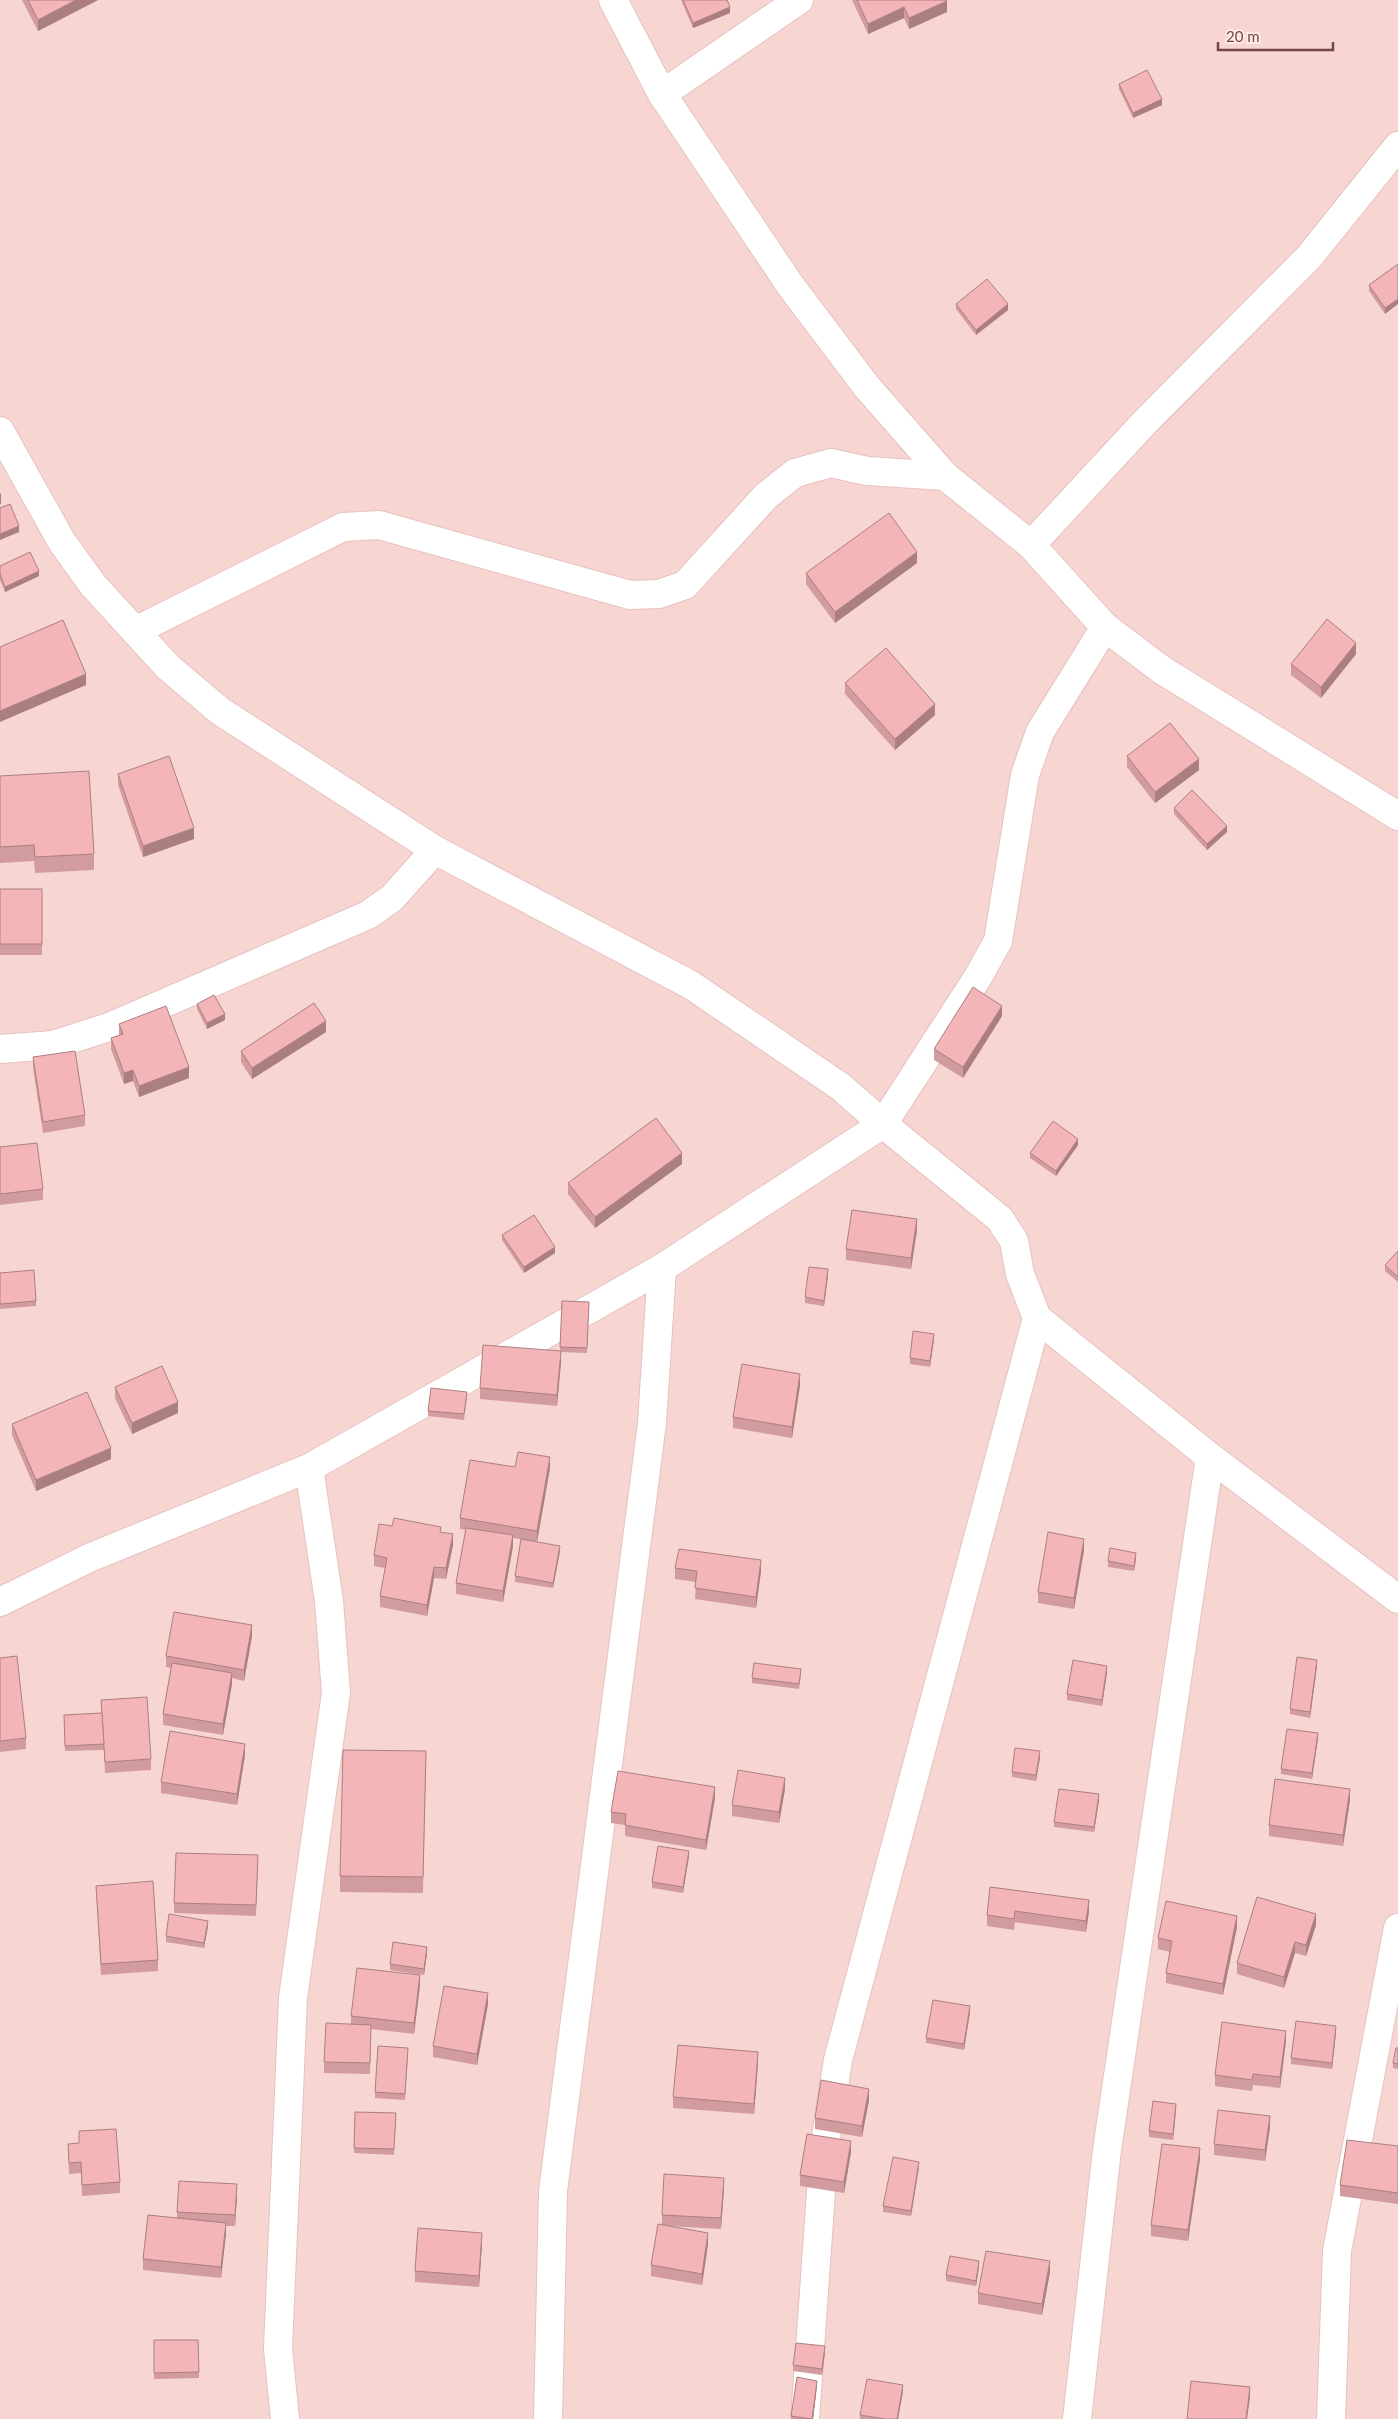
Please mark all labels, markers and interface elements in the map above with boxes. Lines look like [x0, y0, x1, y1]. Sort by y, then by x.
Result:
scale bar [1218, 20, 1333, 52]
text: 20 m [1226, 27, 1260, 45]

